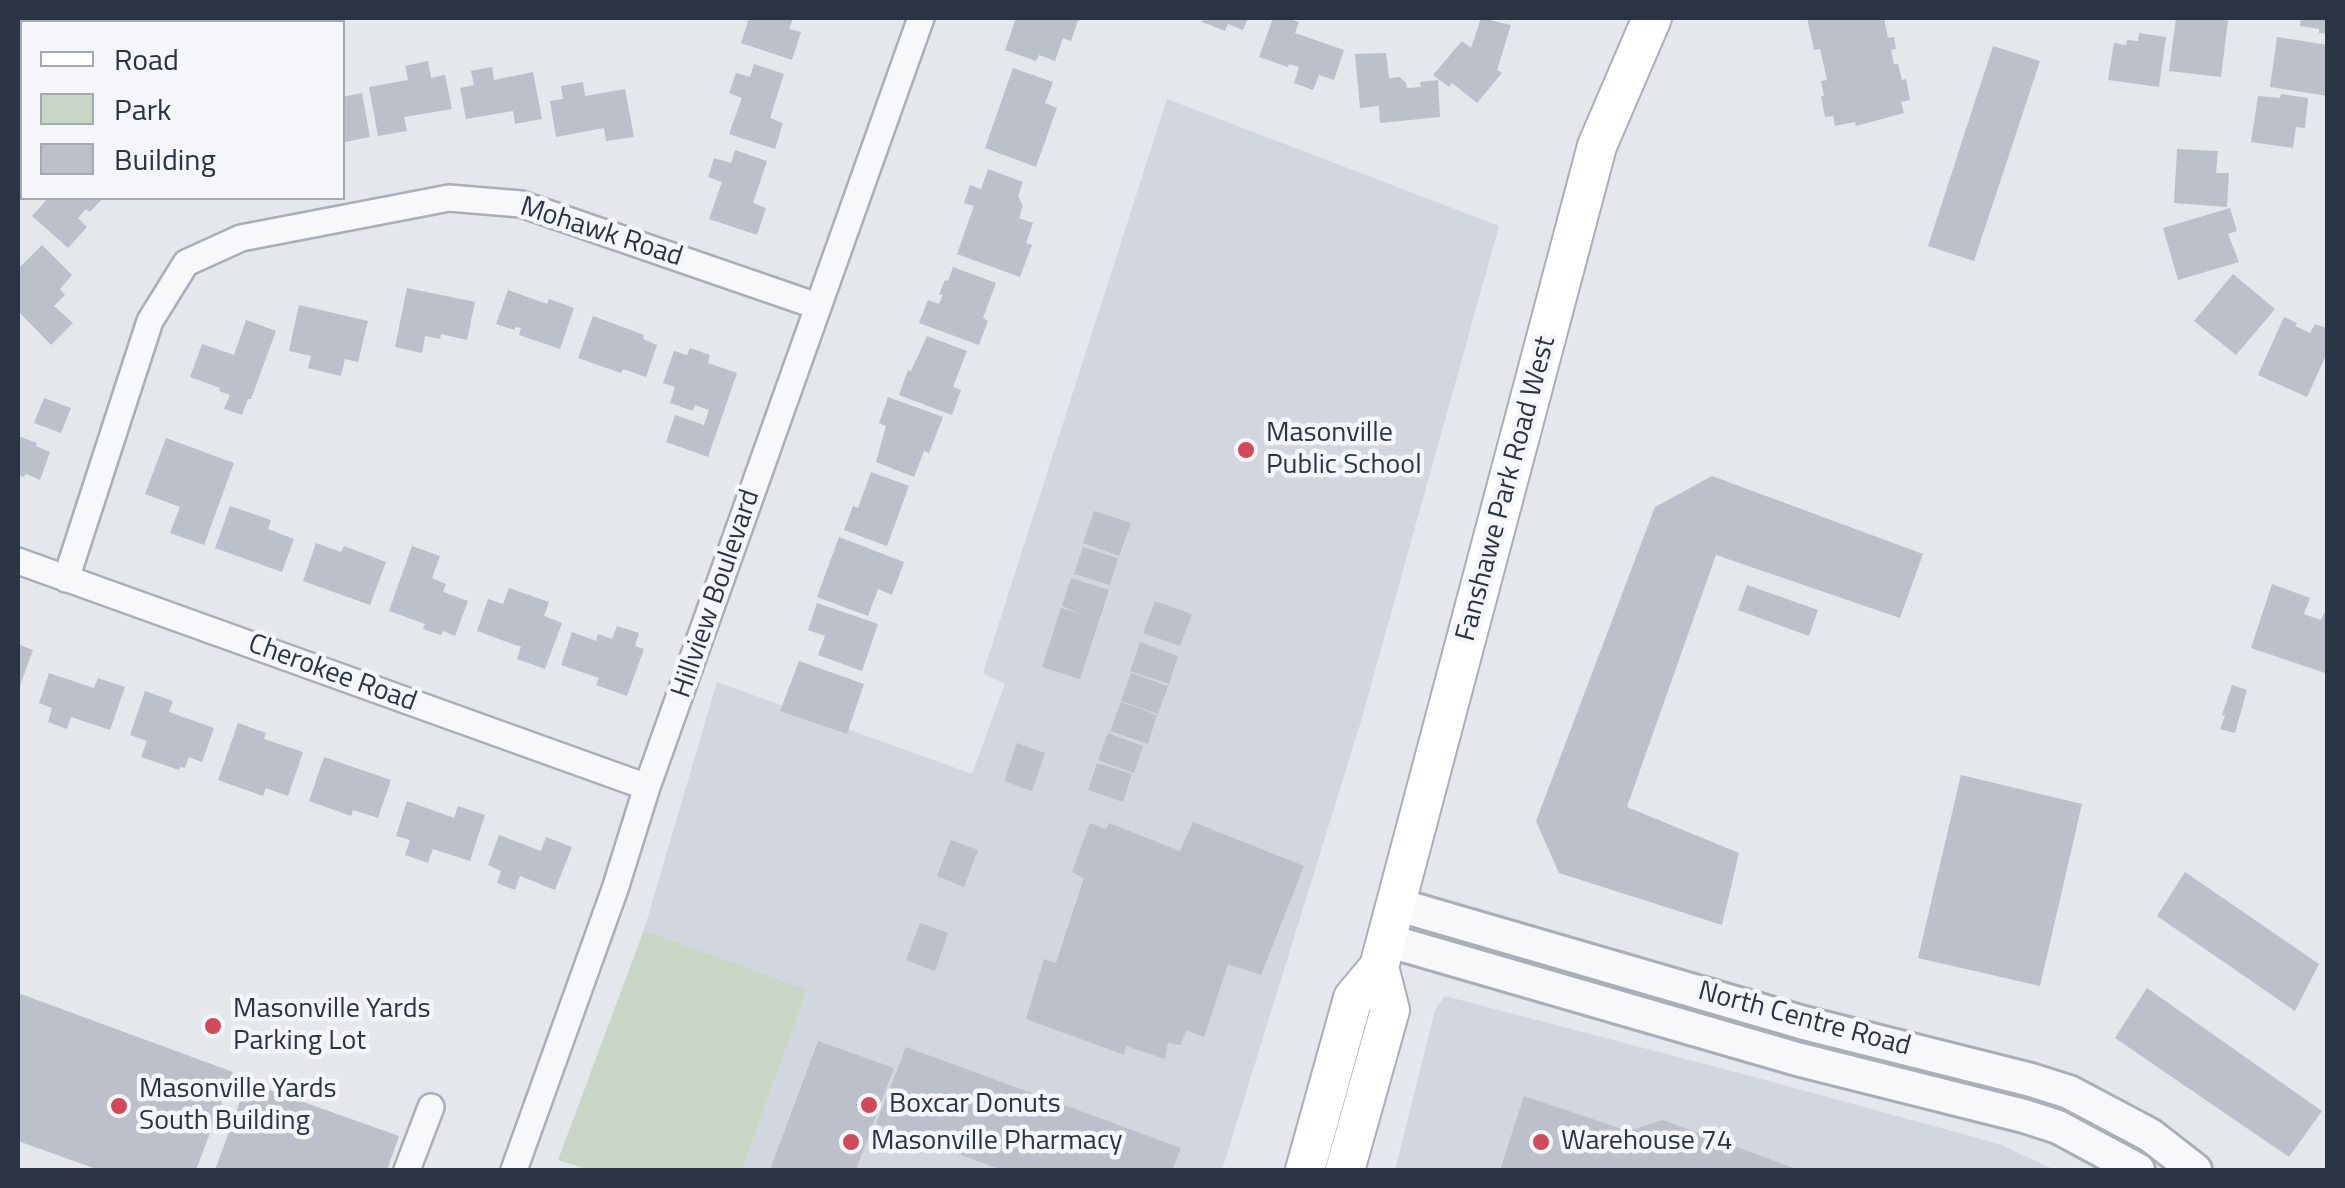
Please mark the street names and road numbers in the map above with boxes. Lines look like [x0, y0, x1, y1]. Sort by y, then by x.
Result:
street label: Mohawk Road [516, 191, 686, 275]
street label: Fanshawe Park Road West [1450, 333, 1564, 645]
street label: Hillview Boulevard [666, 486, 768, 702]
street label: Cherokee Road [243, 628, 421, 720]
street label: North Centre Road [1694, 975, 1914, 1065]

